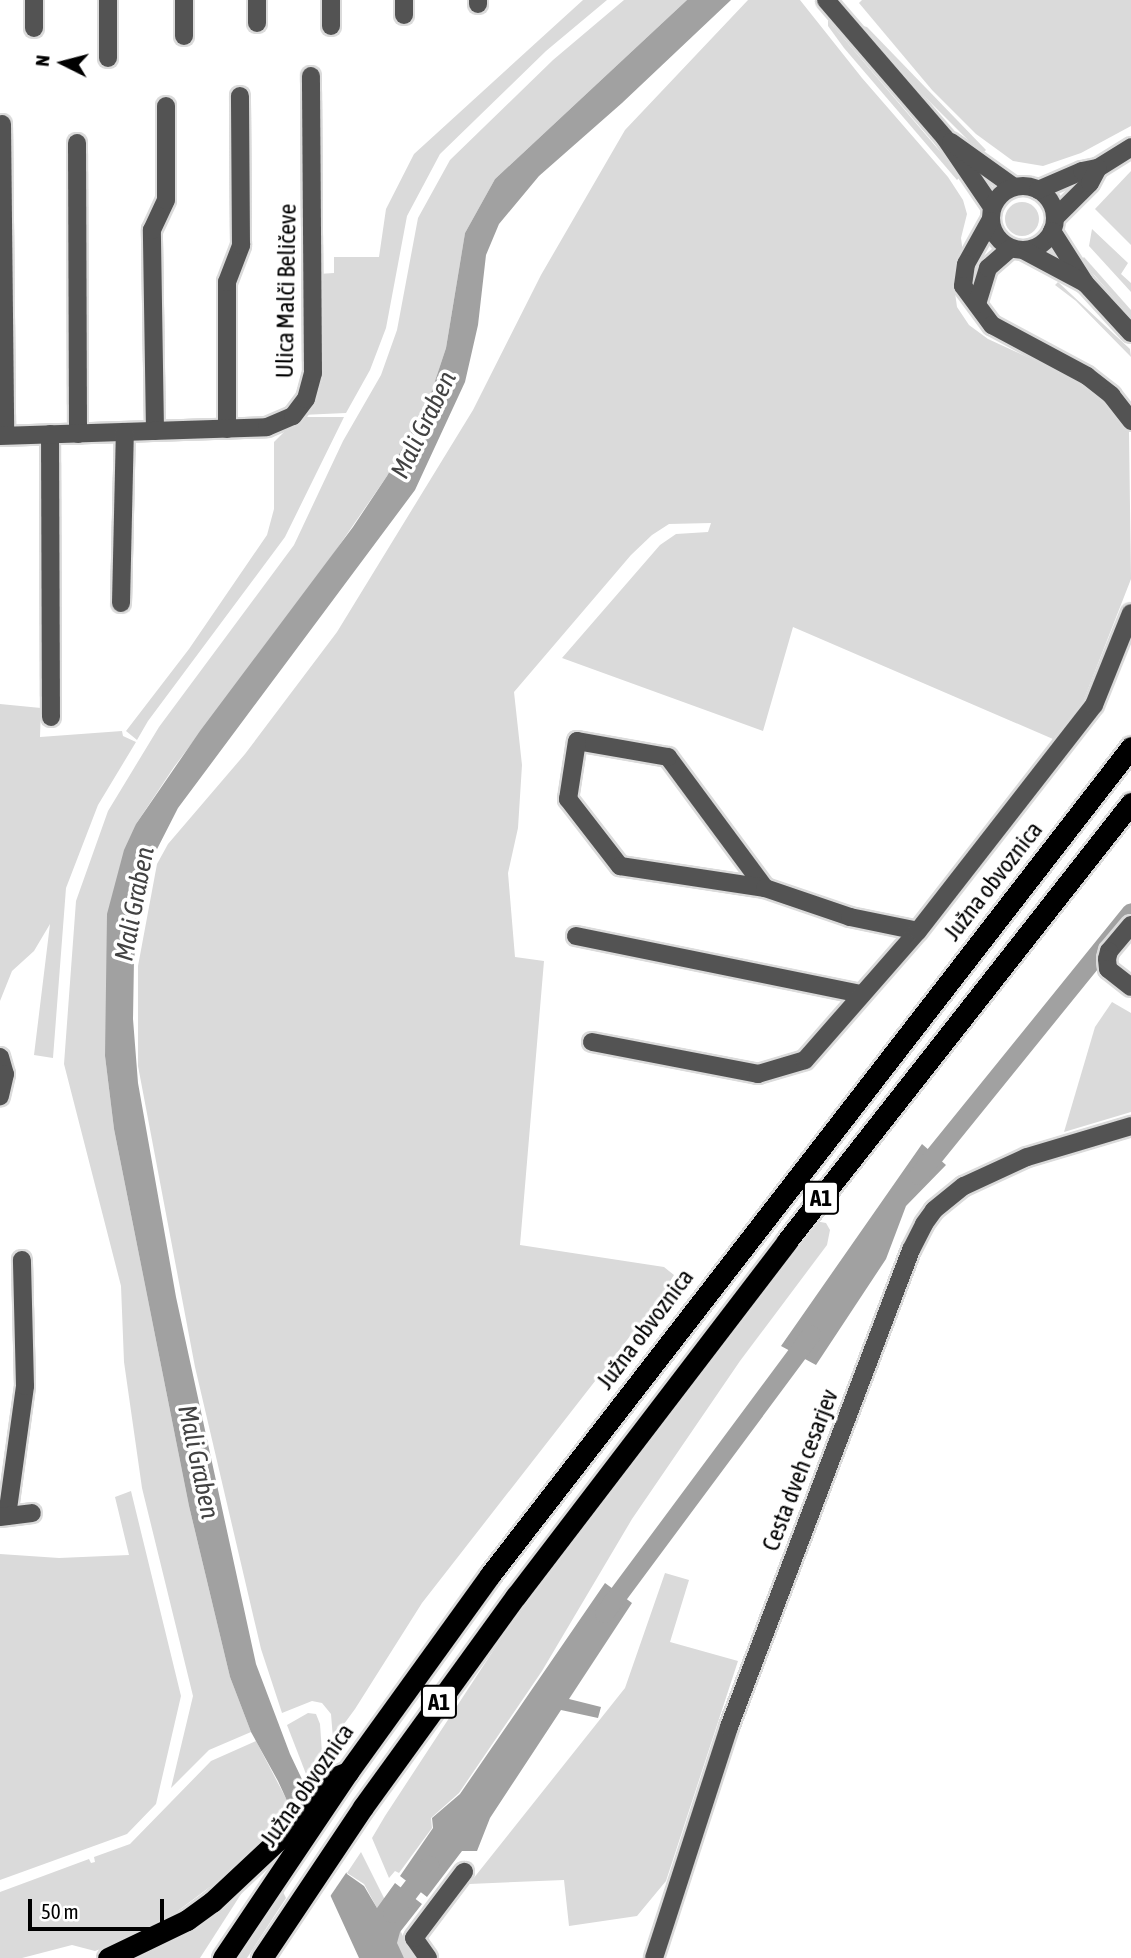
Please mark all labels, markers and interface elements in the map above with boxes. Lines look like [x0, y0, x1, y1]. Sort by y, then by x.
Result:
north arrow [28, 28, 98, 98]
text: N [31, 54, 54, 68]
street label: Ulica Malči Beličeve [270, 203, 302, 379]
water label: Mali Graben [385, 366, 463, 484]
street label: Južna obvoznica [938, 816, 1048, 946]
water label: Mali Graben [109, 844, 161, 964]
road number: A1 [802, 1178, 840, 1218]
street label: Južna obvoznica [590, 1263, 700, 1395]
street label: Cesta dveh cesarjev [756, 1385, 844, 1555]
water label: Mali Graben [171, 1402, 225, 1522]
road number: A1 [420, 1682, 458, 1722]
street label: Južna obvoznica [254, 1718, 360, 1852]
scale bar [32, 1884, 168, 1928]
text: 50 m [41, 1899, 79, 1923]

